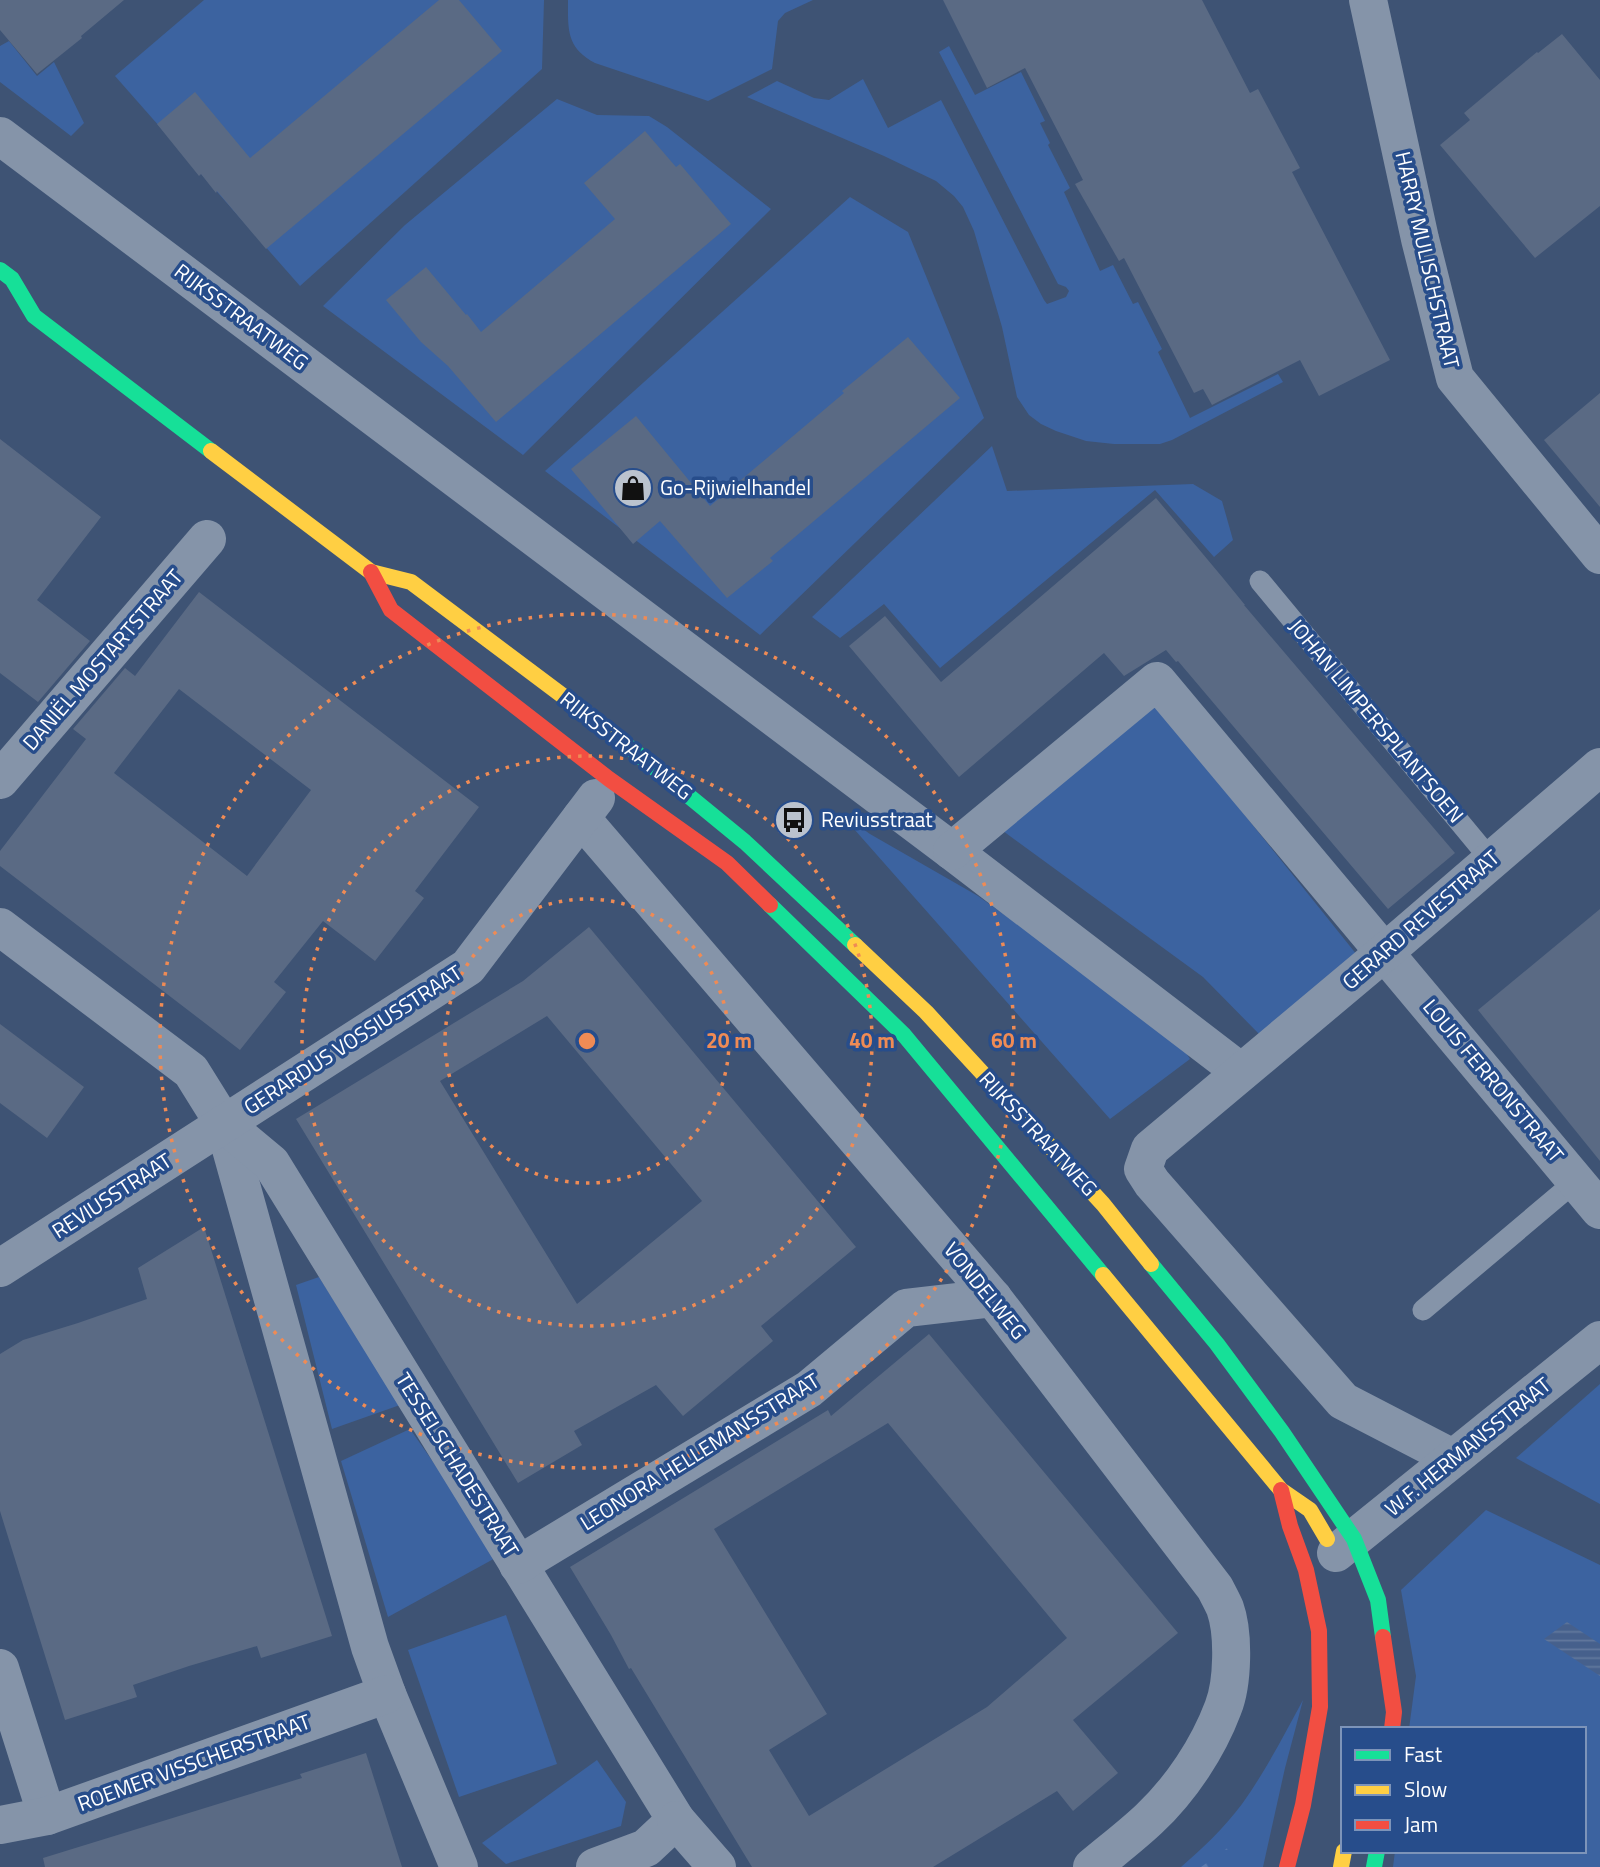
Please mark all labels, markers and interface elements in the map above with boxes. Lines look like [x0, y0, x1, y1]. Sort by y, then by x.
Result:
street label: HARRY MULISCHSTRAAT [1387, 148, 1469, 371]
street label: RIJKSSTRAATWEG [168, 255, 315, 377]
shop icon: Go-Rijwielhandel [612, 467, 654, 509]
place label: Go-Rijwielhandel [660, 471, 811, 503]
street label: DANIËL MOSTARTSTRAAT [14, 562, 190, 757]
street label: JOHAN LIMPERSPLANTSOEN [1282, 611, 1472, 829]
street label: RIJKSSTRAATWEG [553, 683, 700, 807]
bus stop icon: Reviusstraat [773, 799, 815, 841]
place label: Reviusstraat [821, 803, 933, 835]
street label: GERARD REVESTRAAT [1335, 842, 1506, 997]
street label: GERARDUS VOSSIUSSTRAAT [237, 956, 468, 1122]
street label: LOUIS FERRONSTRAAT [1416, 992, 1572, 1169]
text: 20 m [706, 1024, 752, 1056]
text: 40 m [849, 1024, 895, 1056]
text: 60 m [991, 1024, 1037, 1056]
centre of rings [575, 1029, 599, 1053]
street label: RIJKSSTRAATWEG [972, 1064, 1105, 1203]
street label: REVIUSSTRAAT [45, 1144, 178, 1246]
street label: VONDELWEG [936, 1235, 1035, 1346]
street label: LEONORA HELLEMANSSTRAAT [574, 1364, 825, 1538]
street label: TESSELSCHADESTRAAT [388, 1366, 528, 1563]
street label: W.F. HERMANSSTRAAT [1377, 1369, 1557, 1523]
street label: ROEMER VISSCHERSTRAAT [73, 1705, 315, 1819]
legend [1341, 1727, 1586, 1853]
text: Fast [1404, 1738, 1443, 1770]
text: Slow [1404, 1773, 1447, 1805]
text: Jam [1404, 1808, 1438, 1840]

